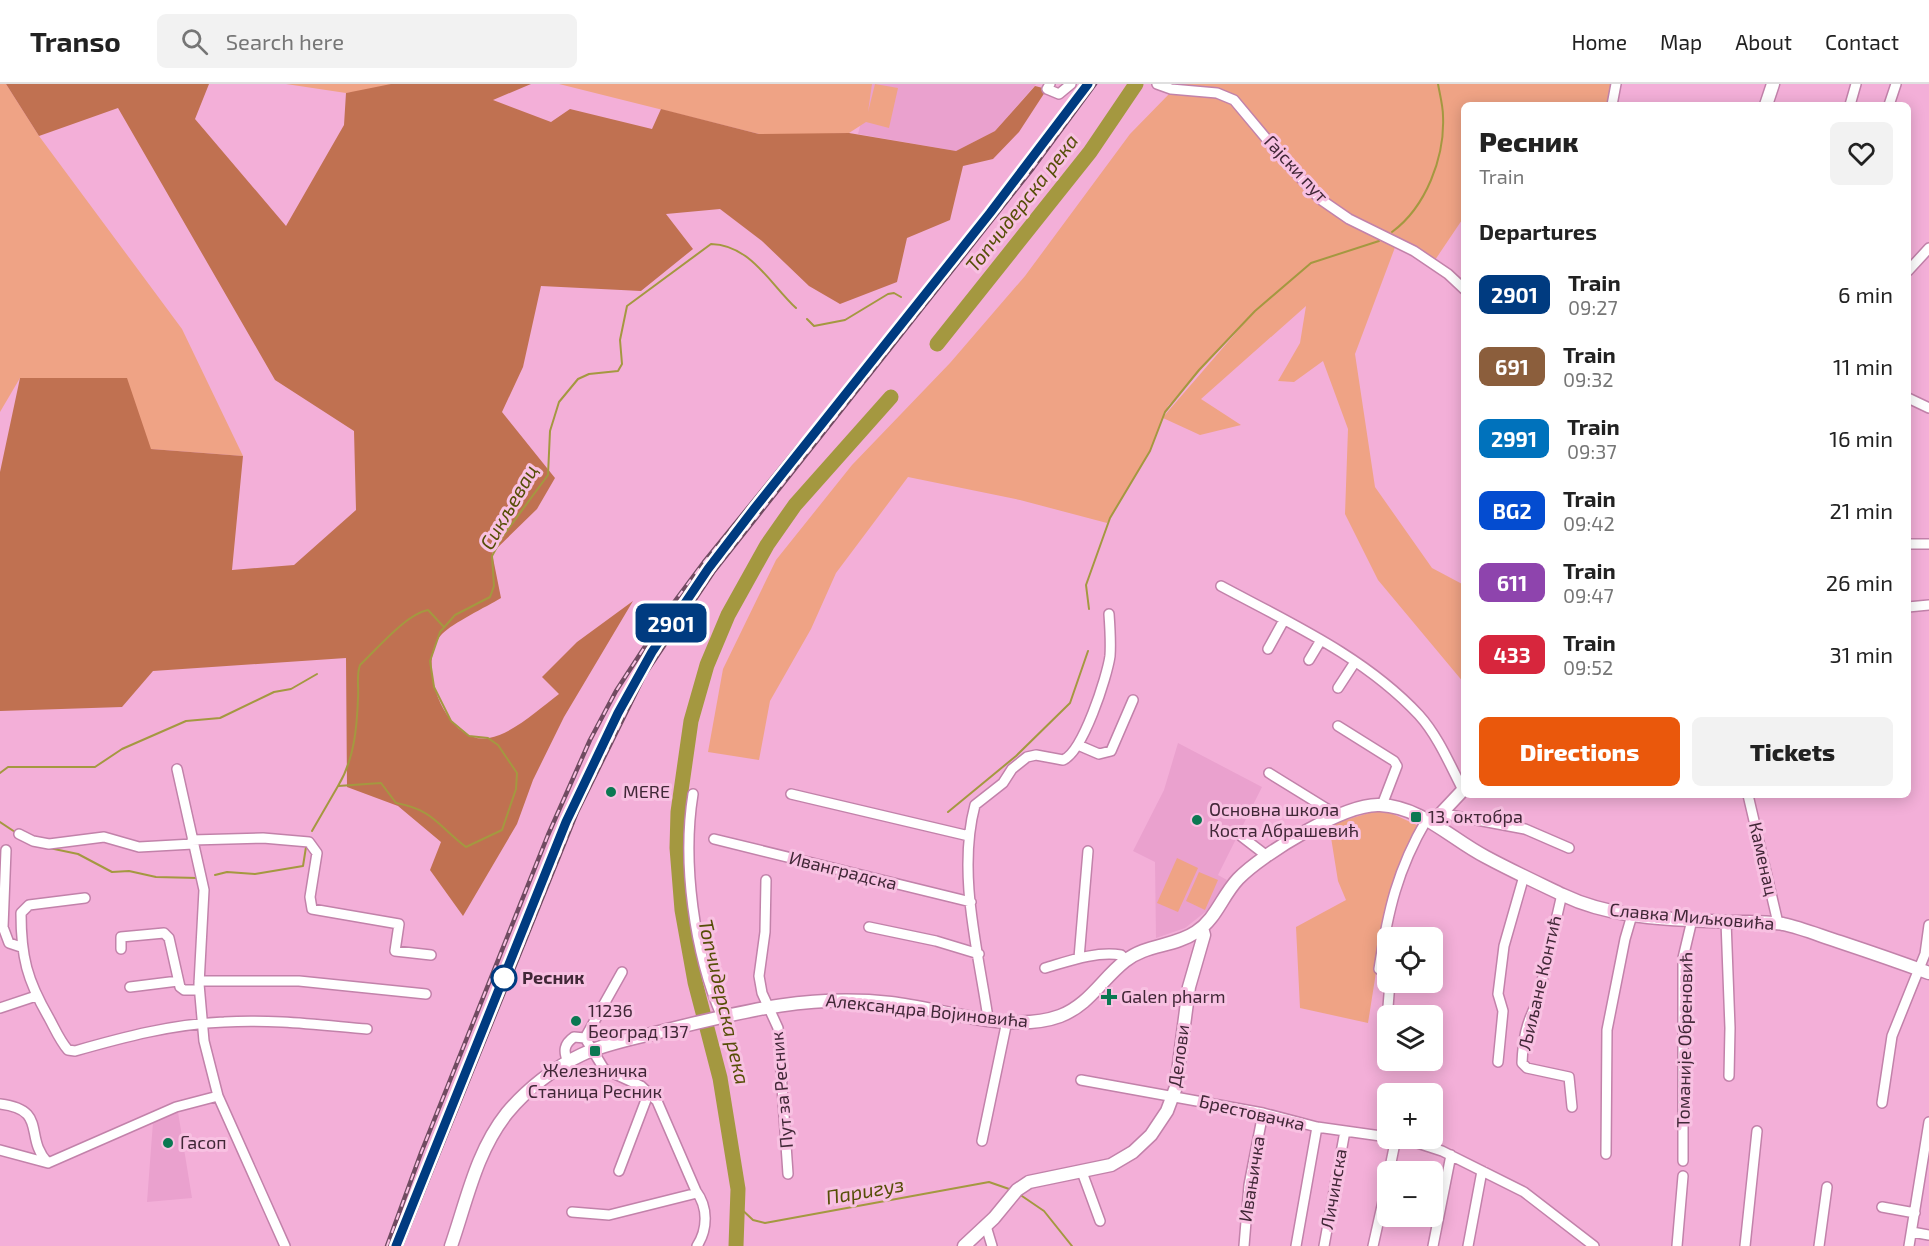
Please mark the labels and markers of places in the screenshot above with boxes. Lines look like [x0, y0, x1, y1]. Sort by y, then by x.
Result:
place label: MERE [623, 780, 670, 802]
marker: MERE [604, 785, 618, 799]
place label: Основна школа Коста Абрашевић [1209, 798, 1359, 841]
place label: 13. октобра [1428, 805, 1523, 827]
marker: 13. октобра [1409, 810, 1423, 824]
marker: Основна школа Коста Абрашевић [1190, 813, 1204, 827]
marker: Ресник [491, 965, 517, 991]
place label: Ресник [522, 966, 585, 988]
place label: Galen pharm [1121, 985, 1225, 1007]
marker: Galen pharm [1102, 990, 1116, 1004]
place label: 11236 Београд 137 [588, 999, 689, 1042]
marker: 11236 Београд 137 [569, 1014, 583, 1028]
marker: Железничка Станица Ресник [588, 1044, 602, 1058]
place label: Железничка Станица Ресник [528, 1059, 663, 1102]
place label: Гасоп [180, 1131, 227, 1153]
marker: Гасоп [161, 1136, 175, 1150]

